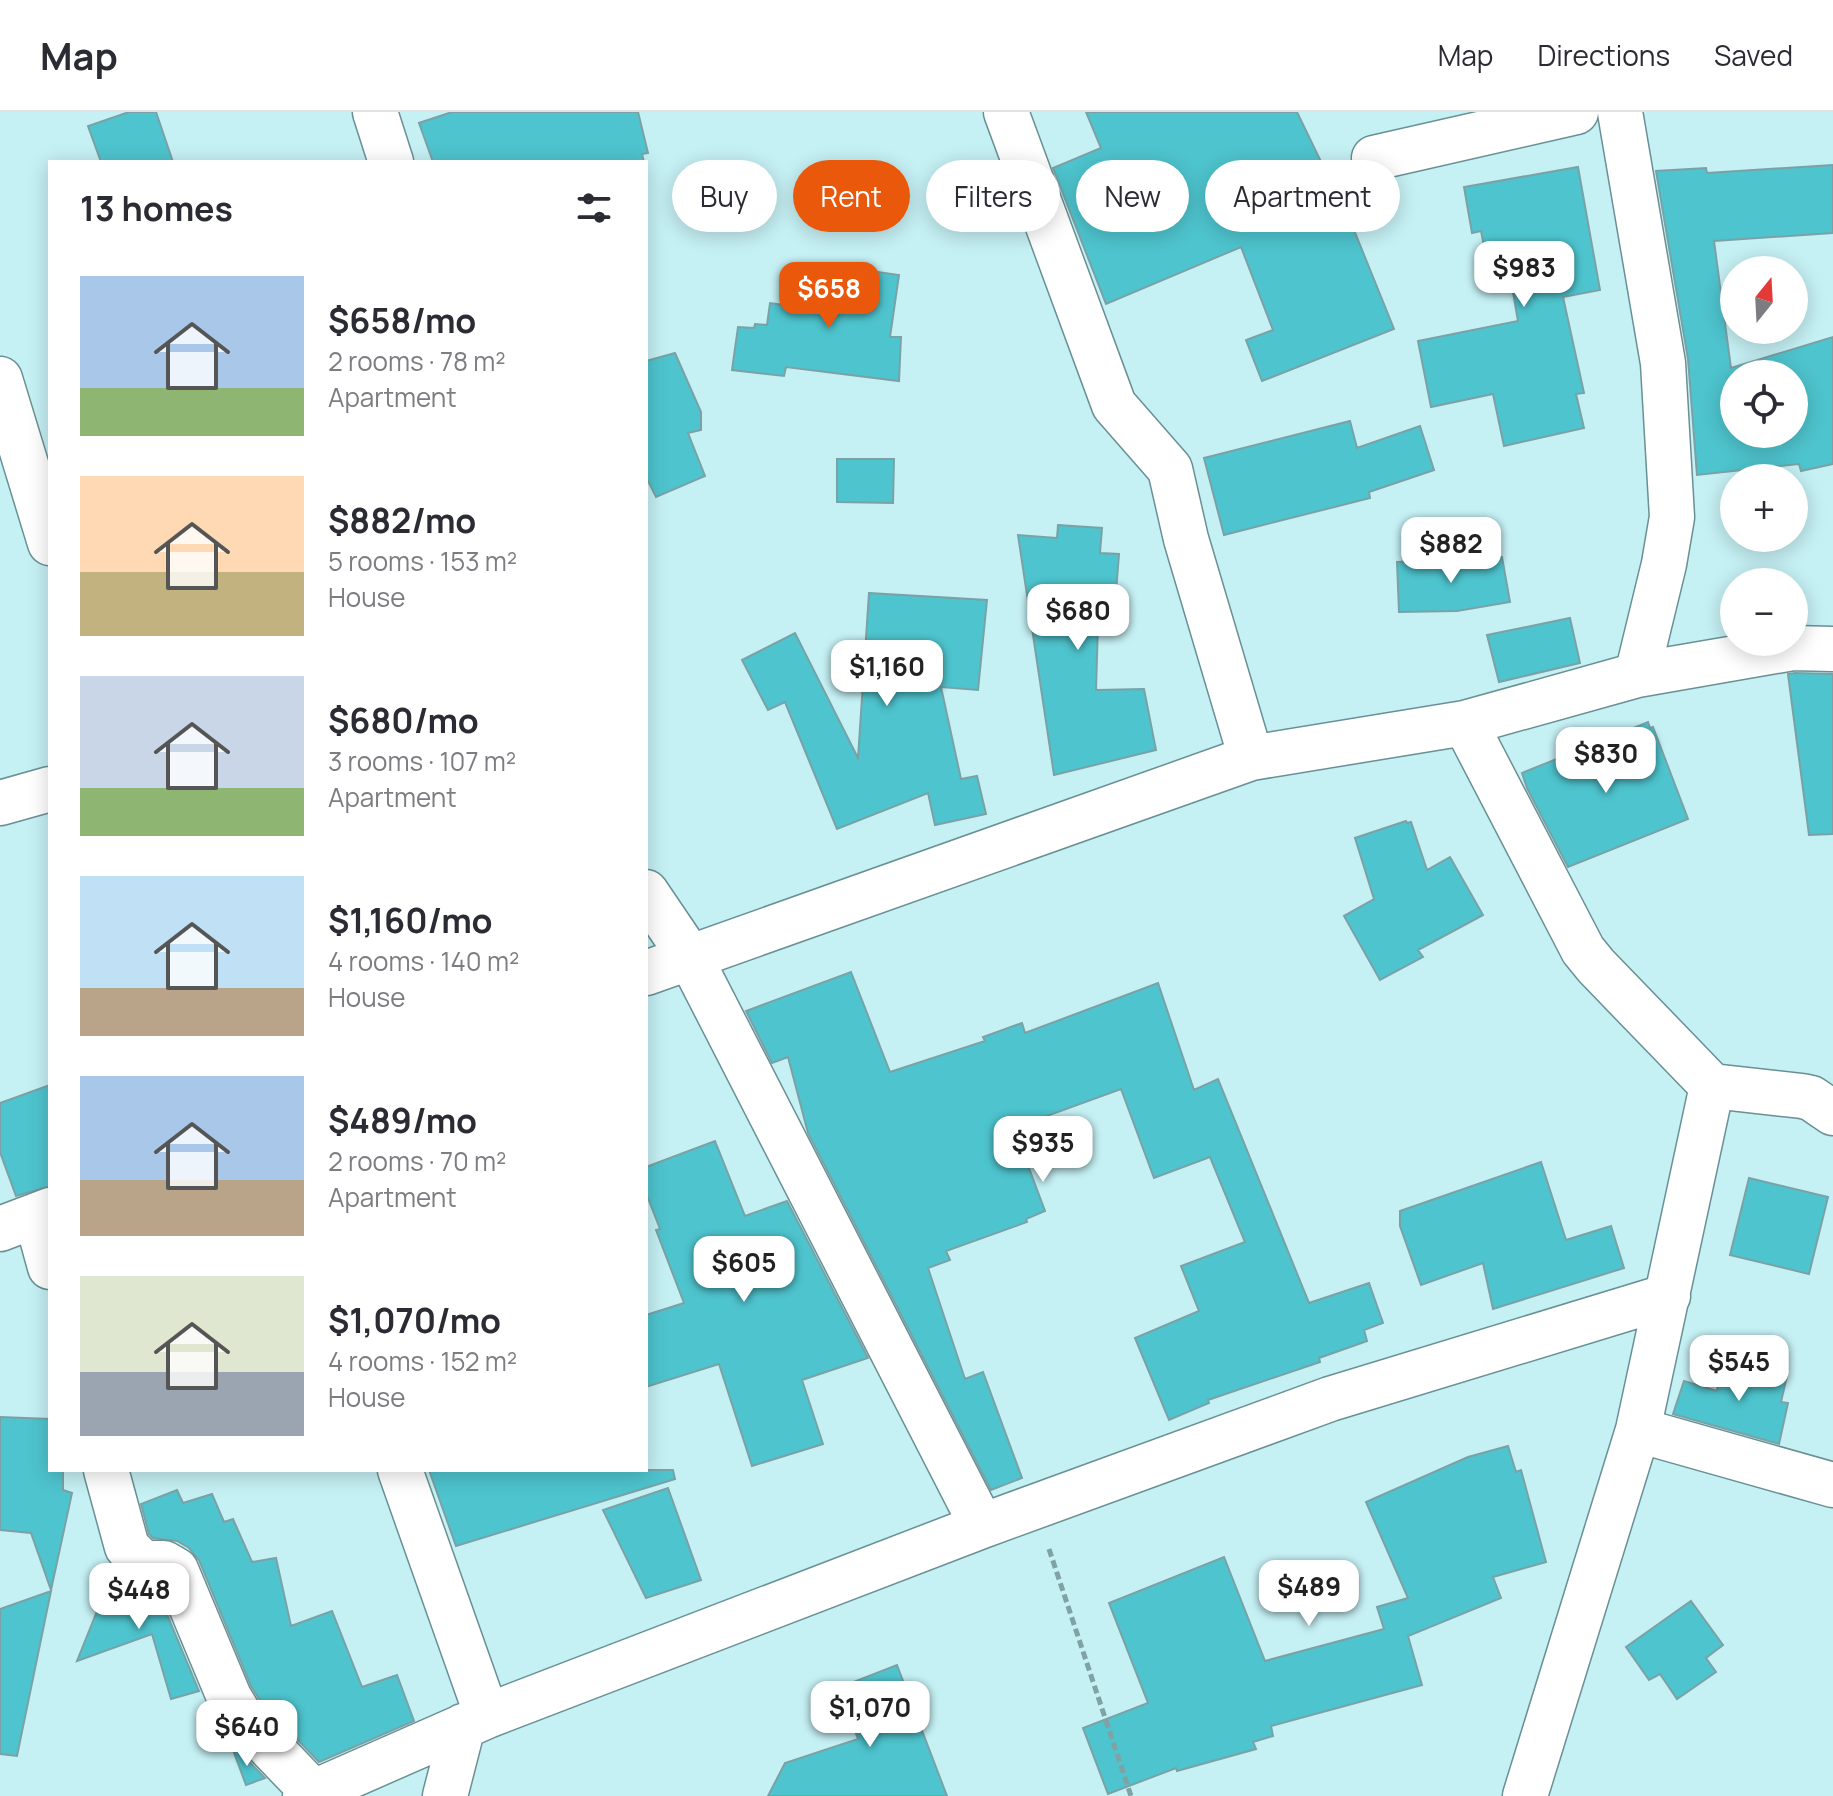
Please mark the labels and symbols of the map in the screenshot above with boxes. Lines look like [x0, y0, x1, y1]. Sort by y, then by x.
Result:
pin: $983 [1477, 241, 1571, 309]
north arrow [1720, 256, 1808, 344]
pin: $658 [782, 262, 876, 330]
pin: $882 [1404, 517, 1498, 585]
pin: $680 [1031, 584, 1125, 652]
pin: $1,160 [822, 640, 952, 708]
pin: $830 [1559, 727, 1653, 795]
pin: $935 [996, 1116, 1090, 1184]
pin: $605 [697, 1236, 791, 1304]
pin: $545 [1692, 1335, 1786, 1403]
pin: $489 [1262, 1560, 1356, 1628]
pin: $448 [92, 1563, 186, 1631]
pin: $1,070 [805, 1681, 935, 1749]
pin: $640 [200, 1700, 294, 1768]

